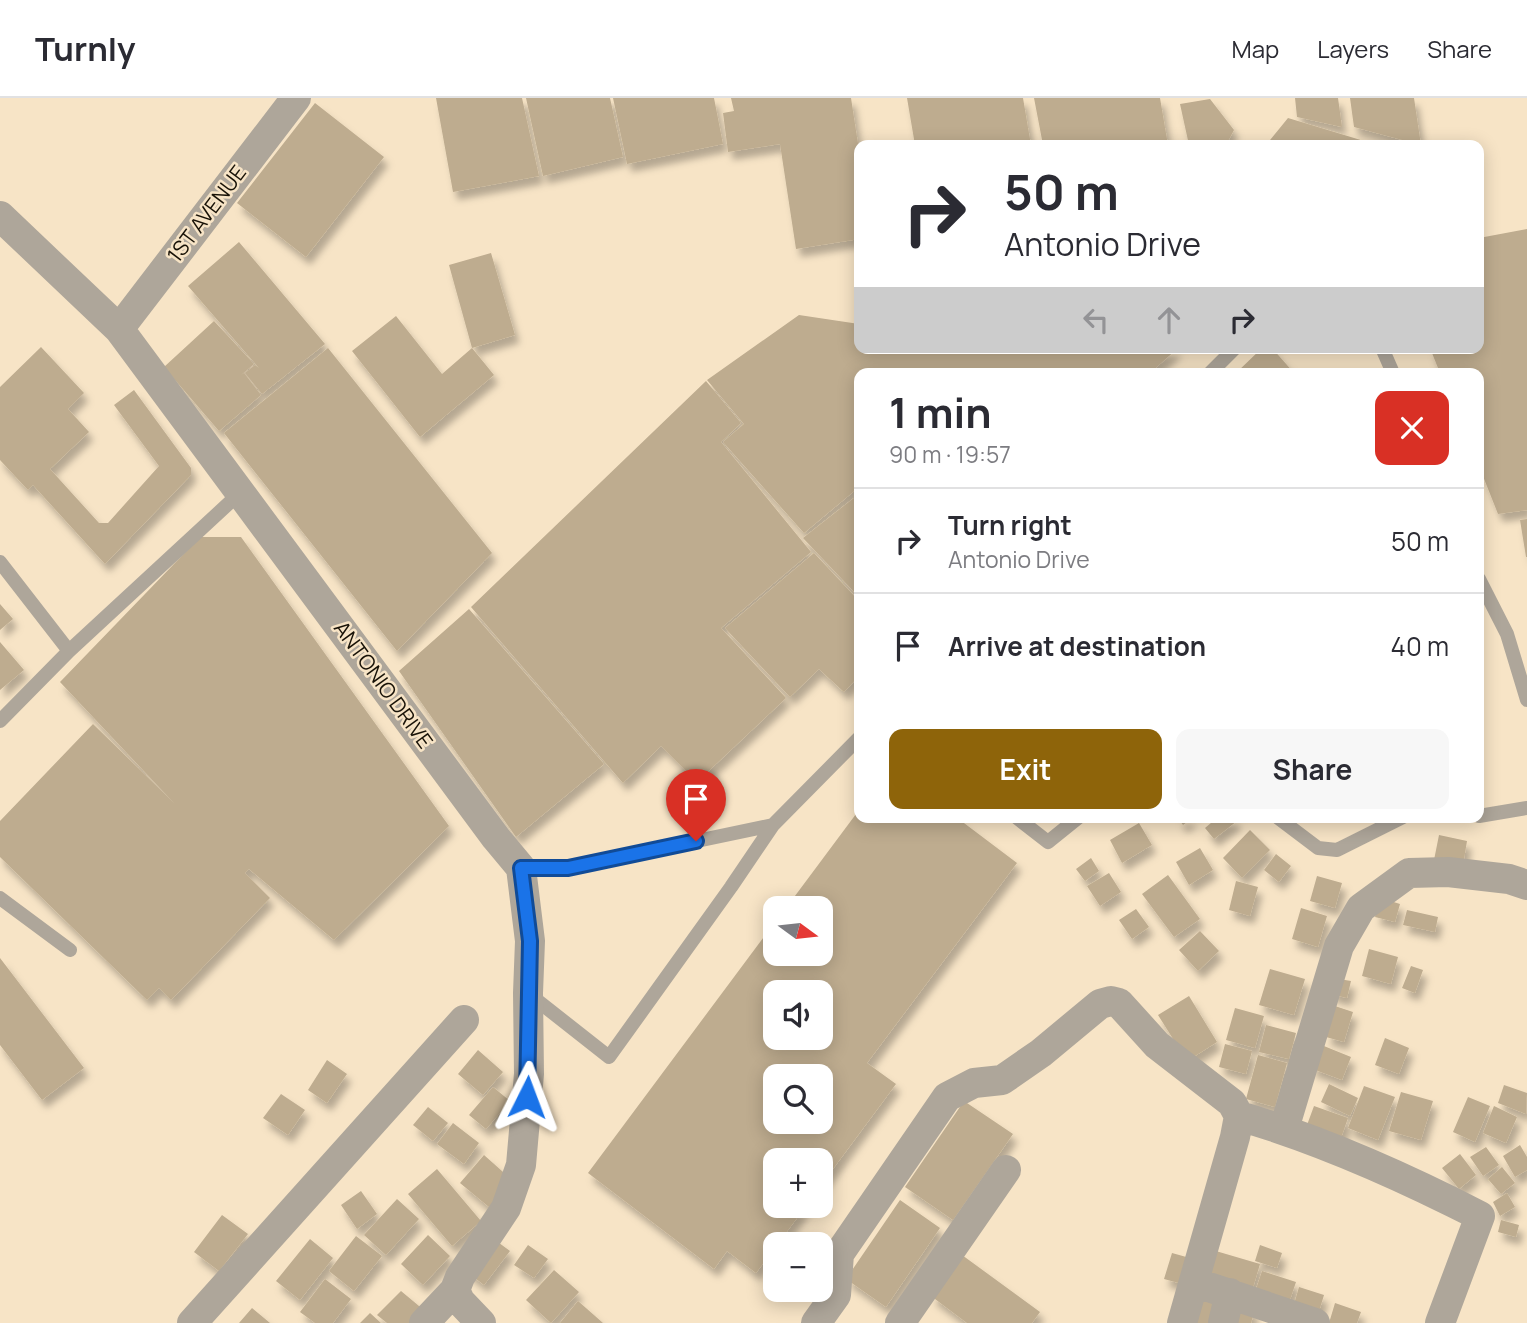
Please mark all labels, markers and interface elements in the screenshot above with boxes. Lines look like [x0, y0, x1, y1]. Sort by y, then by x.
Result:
text: Turnly [35, 26, 136, 71]
text: Map [1232, 32, 1279, 65]
text: Layers [1317, 32, 1389, 65]
text: Share [1427, 32, 1492, 65]
text: 50 m [1004, 158, 1119, 225]
street label: 1ST AVENUE [160, 159, 252, 268]
icon: right [889, 168, 980, 259]
text: Antonio Drive [1004, 222, 1201, 266]
icon: left [1077, 301, 1115, 339]
icon: ahead [1150, 301, 1188, 339]
icon: right [1223, 301, 1261, 339]
text: 1 min [889, 383, 992, 441]
button: close [1375, 391, 1449, 465]
text: 90 m · 19:57 [889, 438, 1011, 470]
text: Turn right [948, 507, 1072, 543]
icon: right [889, 522, 927, 560]
text: 50 m [1391, 523, 1449, 559]
text: Antonio Drive [948, 543, 1090, 575]
street label: ANTONIO DRIVE [328, 615, 440, 754]
icon: arrive [889, 627, 927, 665]
text: Arrive at destination [948, 628, 1206, 664]
text: 40 m [1391, 628, 1449, 664]
button: Exit [889, 729, 1162, 809]
button: Share [1176, 729, 1449, 809]
pin [666, 769, 726, 841]
icon: arrive [677, 780, 715, 818]
north arrow [763, 896, 833, 966]
map controls [763, 896, 833, 1302]
button: sound [763, 980, 833, 1050]
position arrow [490, 1060, 564, 1134]
button: search [763, 1064, 833, 1134]
button: + [763, 1148, 833, 1218]
button: − [763, 1232, 833, 1302]

